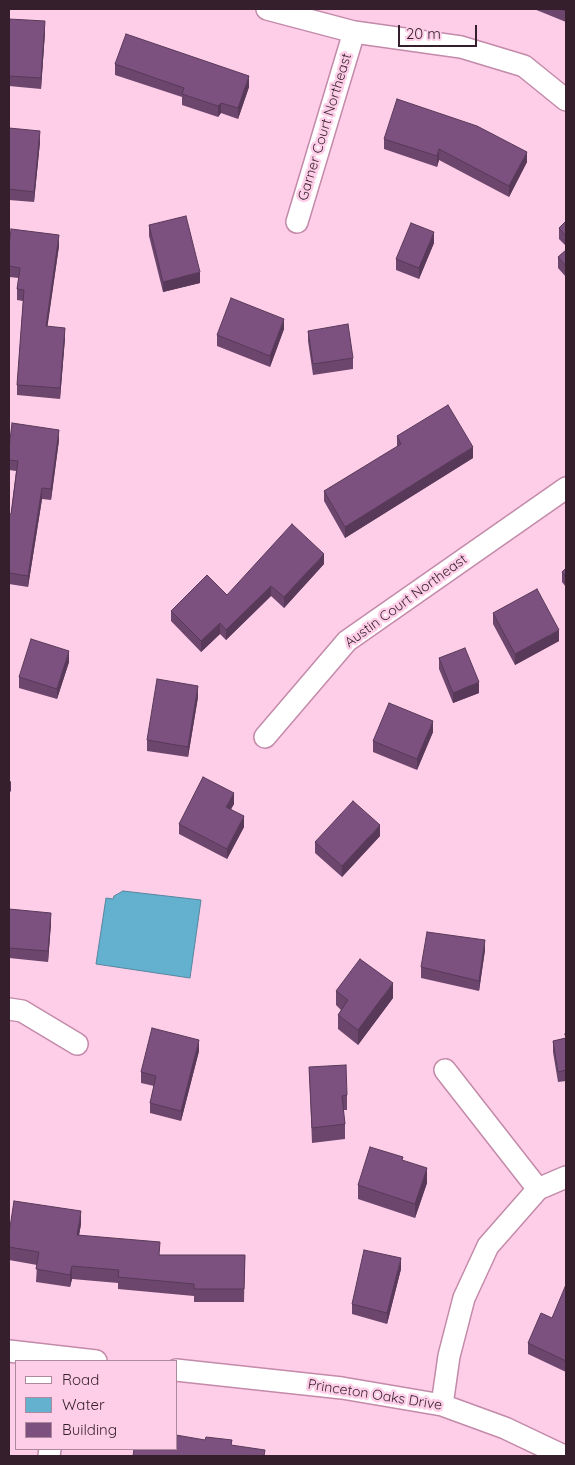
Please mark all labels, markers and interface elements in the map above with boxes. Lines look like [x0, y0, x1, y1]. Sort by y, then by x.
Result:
scale bar [400, 15, 479, 47]
text: 20 m [406, 24, 441, 43]
street label: Garner Court Northeast [295, 51, 355, 203]
street label: Austin Court Northeast [342, 551, 470, 651]
legend [15, 1360, 178, 1450]
text: Road [62, 1370, 99, 1389]
street label: Princeton Oaks Drive [307, 1376, 443, 1414]
text: Water [62, 1395, 105, 1414]
text: Building [62, 1420, 117, 1439]

